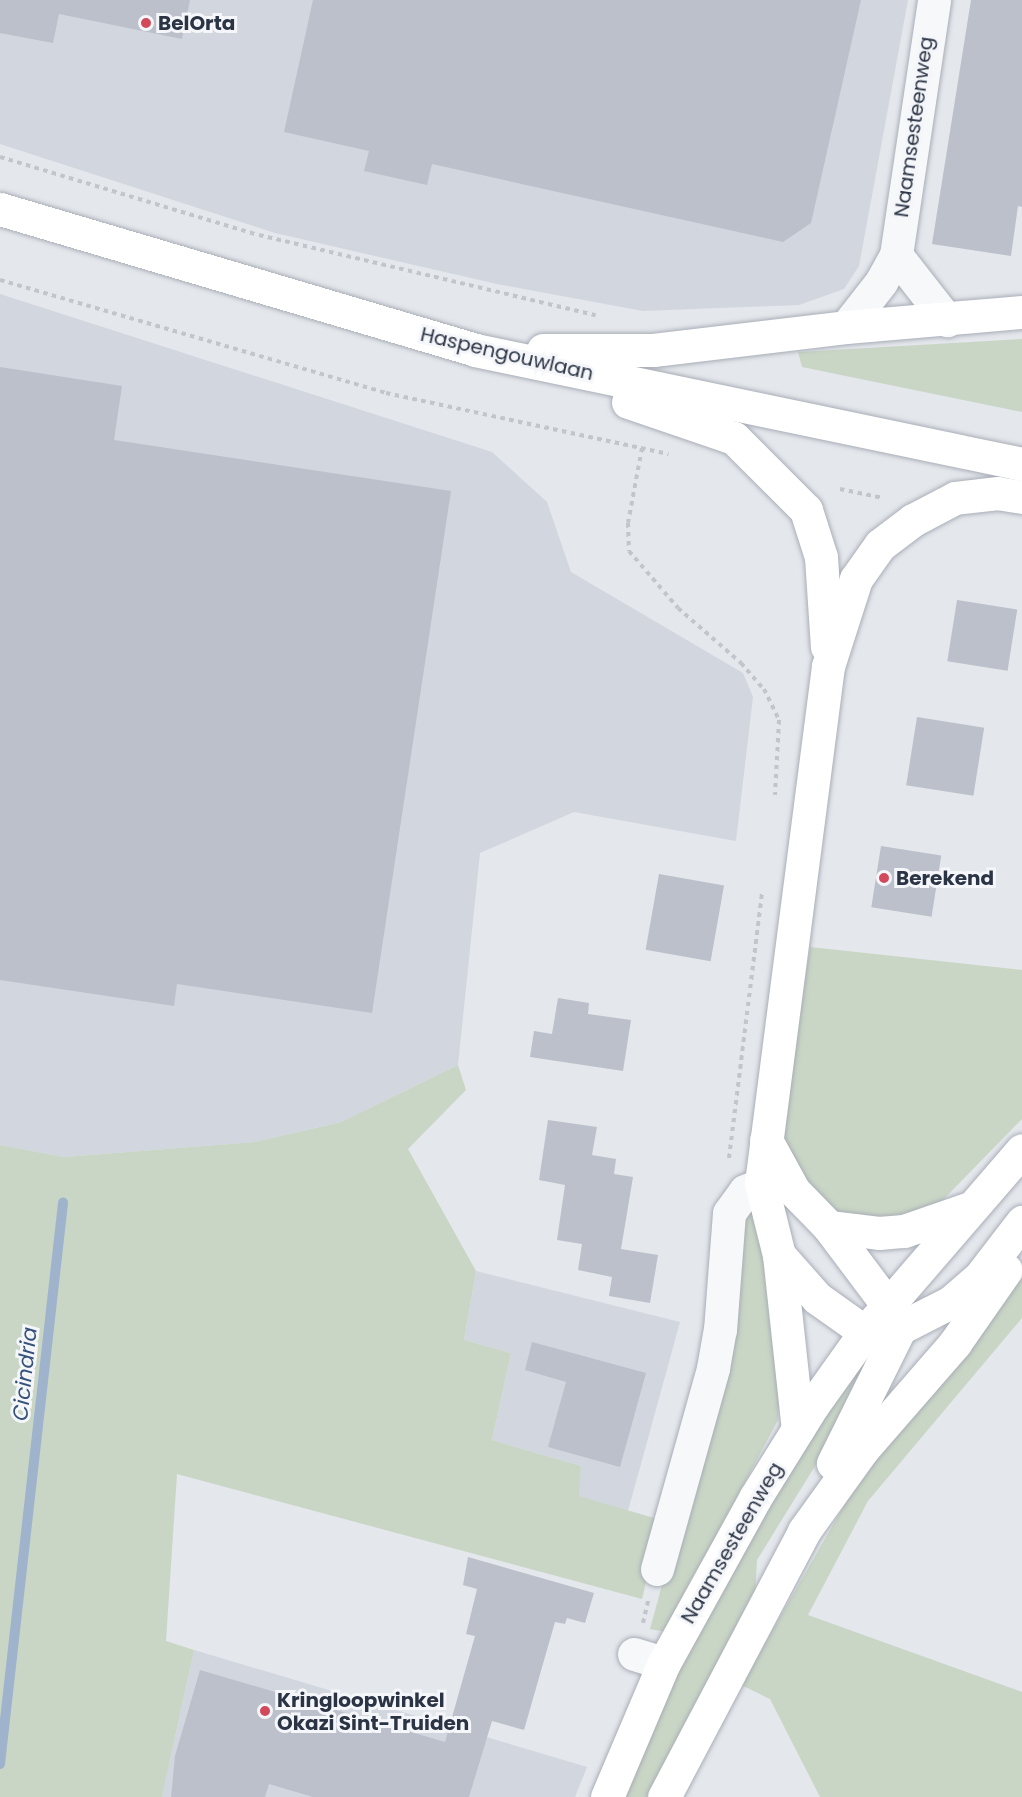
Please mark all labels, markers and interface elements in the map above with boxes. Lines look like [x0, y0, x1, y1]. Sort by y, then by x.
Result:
place label: BelOrta [158, 11, 235, 35]
marker: BelOrta [139, 16, 153, 30]
street label: Naamsesteenweg [889, 35, 939, 219]
street label: Haspengouwlaan [418, 322, 596, 386]
place label: Berekend [896, 866, 994, 890]
marker: Berekend [877, 871, 891, 885]
water label: Cicindria [8, 1326, 42, 1422]
street label: Naamsesteenweg [676, 1458, 788, 1628]
place label: Kringloopwinkel Okazi Sint-Truiden [277, 1688, 469, 1735]
marker: Kringloopwinkel Okazi Sint-Truiden [258, 1704, 272, 1718]

